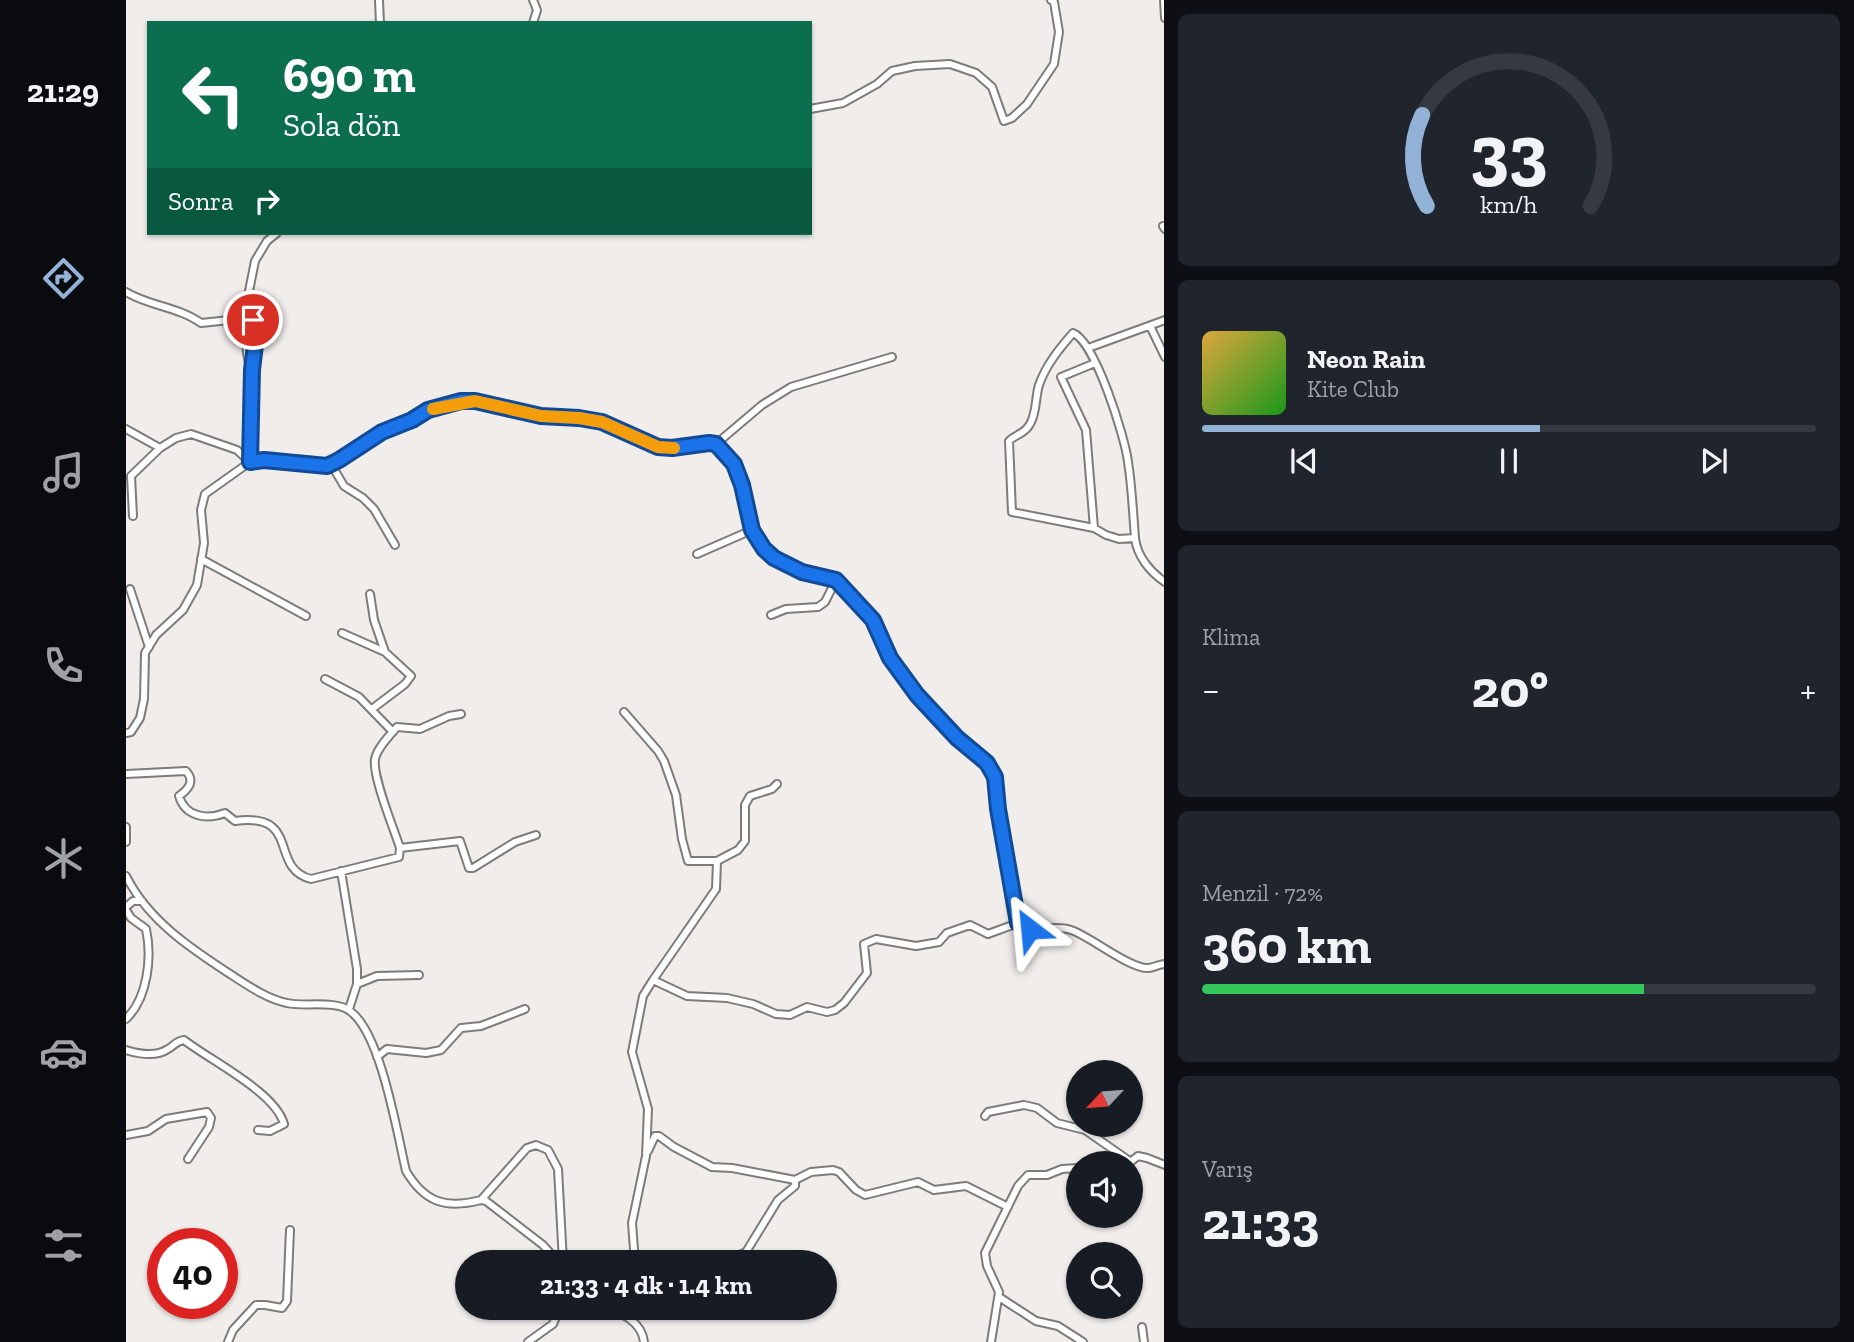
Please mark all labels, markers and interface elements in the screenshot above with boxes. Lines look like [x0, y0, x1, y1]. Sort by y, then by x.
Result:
text: 690 m [283, 46, 416, 105]
icon: left [168, 49, 259, 140]
text: 21:29 [27, 72, 99, 110]
text: Sola dön [283, 106, 400, 144]
text: 33 [1470, 107, 1548, 195]
icon: right [248, 182, 286, 220]
text: Sonra [168, 185, 234, 217]
text: km/h [1480, 189, 1538, 219]
icon: directions [39, 254, 88, 303]
pin [223, 290, 283, 350]
icon: arrive [234, 301, 272, 339]
text: Neon Rain [1307, 343, 1425, 375]
text: Kite Club [1307, 375, 1399, 403]
icon: previous [1285, 442, 1323, 480]
icon: pause [1490, 442, 1528, 480]
icon: next [1695, 442, 1733, 480]
icon: music [39, 448, 88, 497]
text: Klima [1202, 623, 1260, 651]
icon: phone [39, 641, 88, 690]
text: 20° [1472, 658, 1548, 720]
text: − [1202, 667, 1220, 713]
text: + [1800, 667, 1816, 713]
icon: climate [39, 834, 88, 883]
text: Menzil · 72% [1202, 879, 1323, 907]
position arrow [993, 892, 1067, 966]
text: 360 km [1202, 914, 1372, 976]
icon: car [39, 1028, 88, 1077]
north arrow [1066, 1060, 1143, 1138]
map controls [1066, 1060, 1143, 1319]
button: sound [1066, 1151, 1143, 1228]
text: Varış [1202, 1155, 1253, 1183]
text: 21:33 [1202, 1190, 1319, 1252]
icon: filters [39, 1221, 88, 1270]
speed limit sign: 40 [147, 1228, 238, 1319]
button: search [1066, 1242, 1143, 1319]
text: 21:33 · 4 dk · 1.4 km [540, 1269, 752, 1301]

